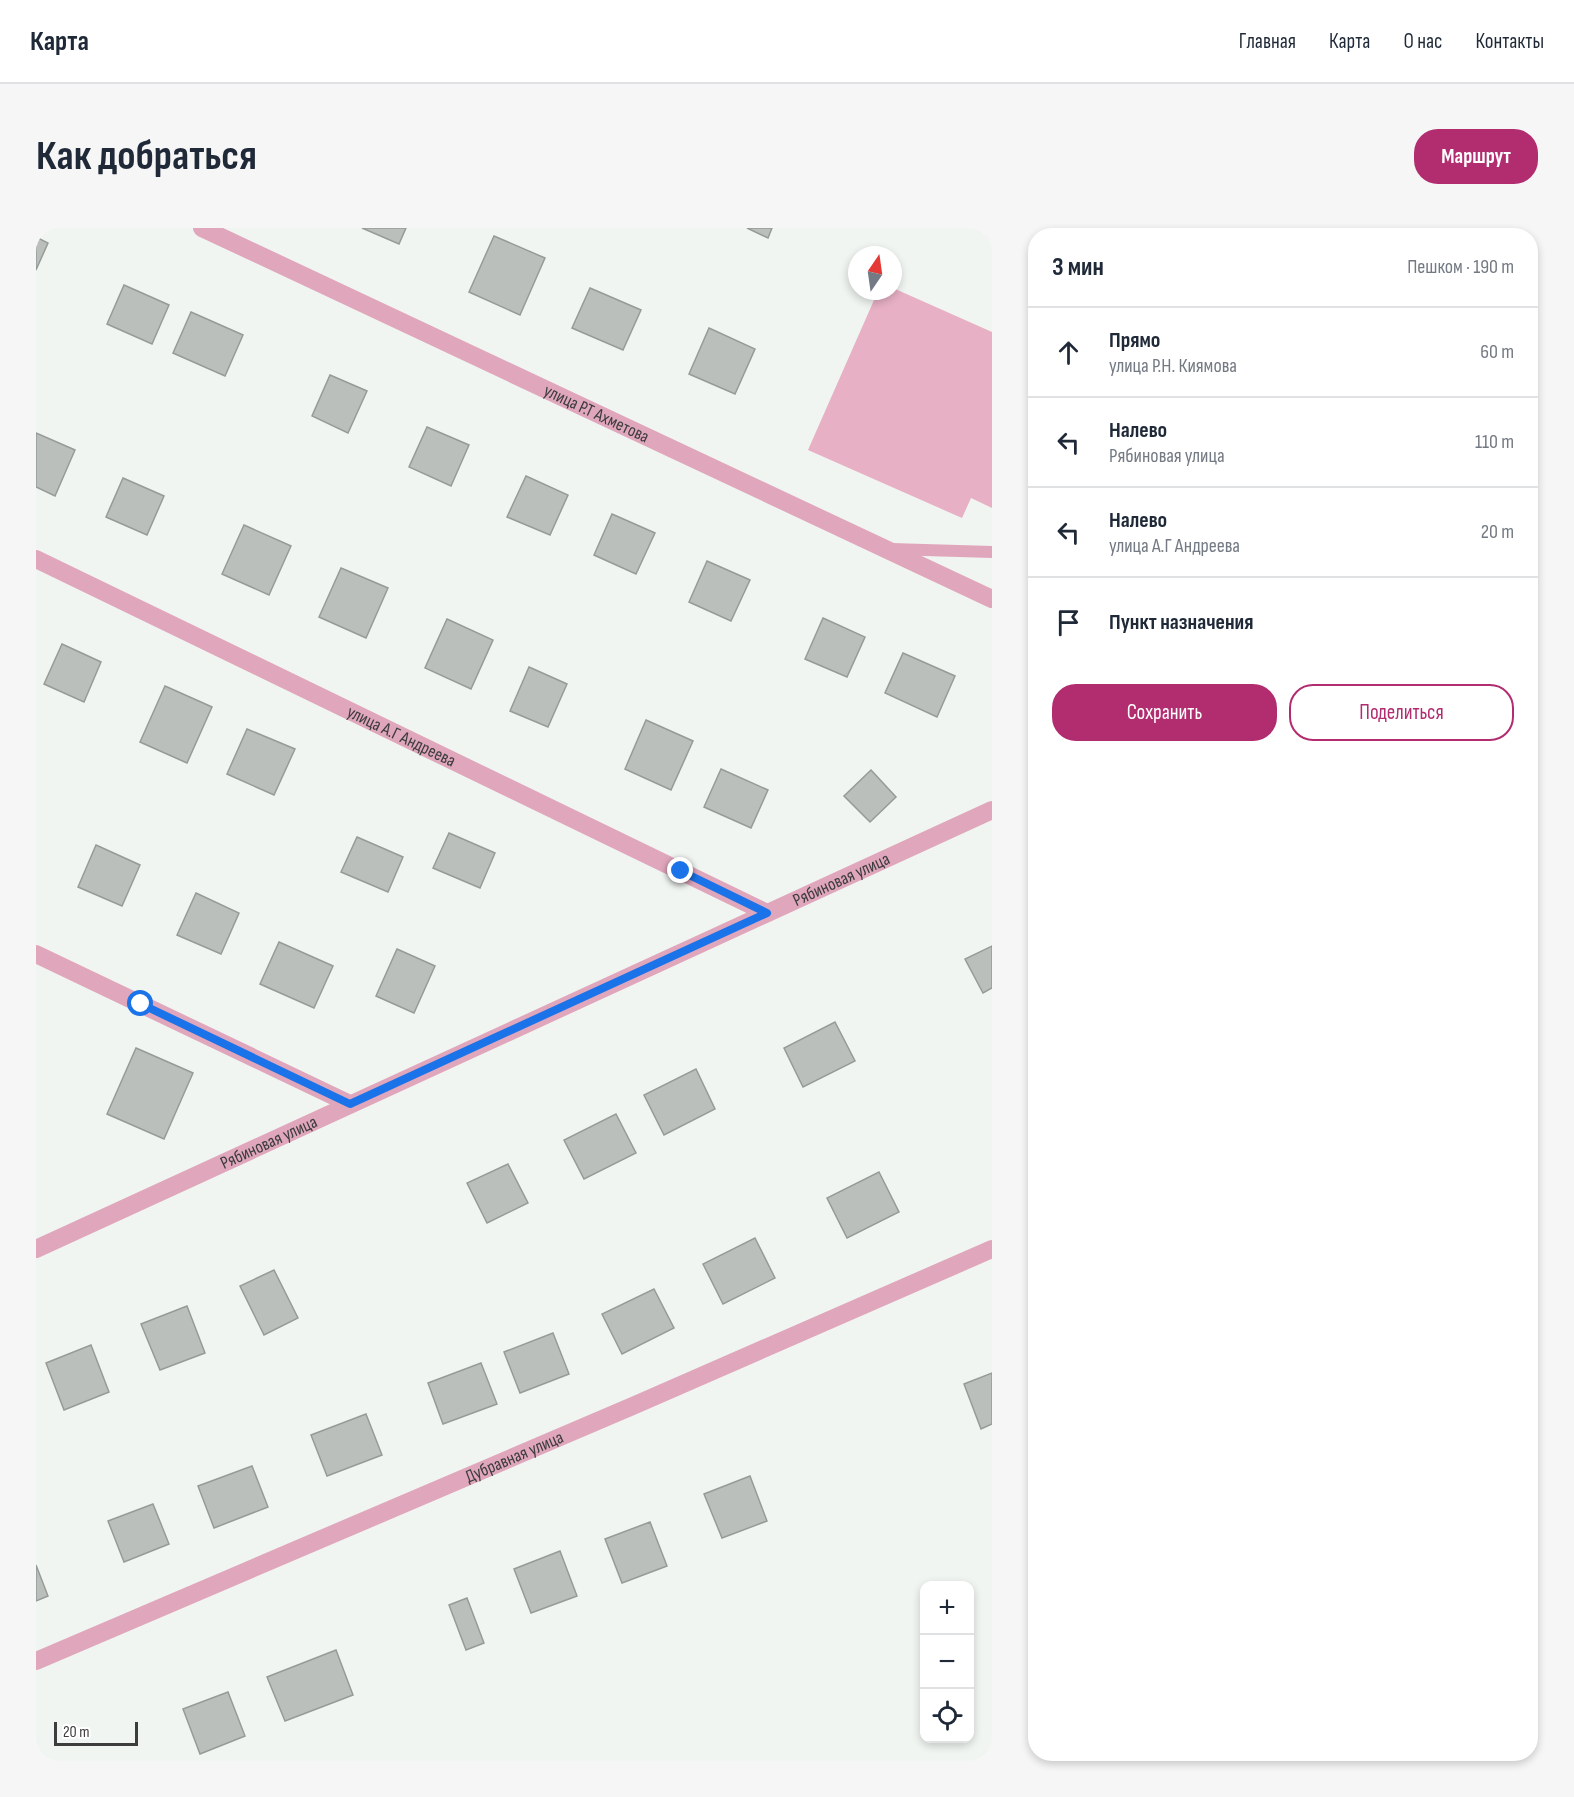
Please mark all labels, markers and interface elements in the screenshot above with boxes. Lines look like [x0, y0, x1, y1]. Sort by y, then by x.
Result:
text: Карта [30, 25, 89, 58]
text: Главная [1239, 29, 1296, 54]
text: Карта [1329, 29, 1370, 54]
text: О нас [1403, 29, 1442, 54]
text: Контакты [1475, 29, 1544, 54]
button: Маршрут [1414, 129, 1538, 184]
text: Как добраться [36, 131, 257, 182]
north arrow [848, 246, 902, 300]
text: 3 мин [1052, 252, 1104, 283]
text: Пешком · 190 m [1407, 255, 1514, 279]
text: Прямо [1109, 327, 1160, 354]
icon: ahead [1052, 336, 1085, 369]
text: 60 m [1480, 340, 1514, 364]
text: улица Р.Н. Киямова [1109, 354, 1237, 378]
street label: улица Р.Т Ахметова [540, 380, 652, 447]
text: Налево [1109, 417, 1167, 444]
icon: left [1052, 426, 1085, 459]
text: 110 m [1475, 430, 1514, 454]
text: Рябиновая улица [1109, 444, 1225, 468]
text: Налево [1109, 507, 1167, 534]
icon: left [1052, 516, 1085, 549]
text: 20 m [1481, 520, 1514, 544]
text: улица А.Г Андреева [1109, 534, 1240, 558]
icon: arrive [1052, 606, 1085, 639]
text: Пункт назначения [1109, 609, 1253, 636]
button: Сохранить [1052, 684, 1277, 741]
button: Поделиться [1289, 684, 1514, 741]
street label: улица А.Г Андреева [343, 701, 459, 772]
street label: Рябиновая улица [790, 848, 893, 911]
route end [667, 857, 693, 883]
route start [127, 990, 153, 1016]
street label: Рябиновая улица [217, 1111, 321, 1174]
street label: Дубравная улица [462, 1427, 567, 1487]
map controls [920, 1581, 974, 1743]
button: + [920, 1581, 974, 1635]
button: − [920, 1635, 974, 1689]
button: locate [920, 1689, 974, 1743]
scale bar [54, 1719, 138, 1746]
text: 20 m [63, 1723, 90, 1742]

